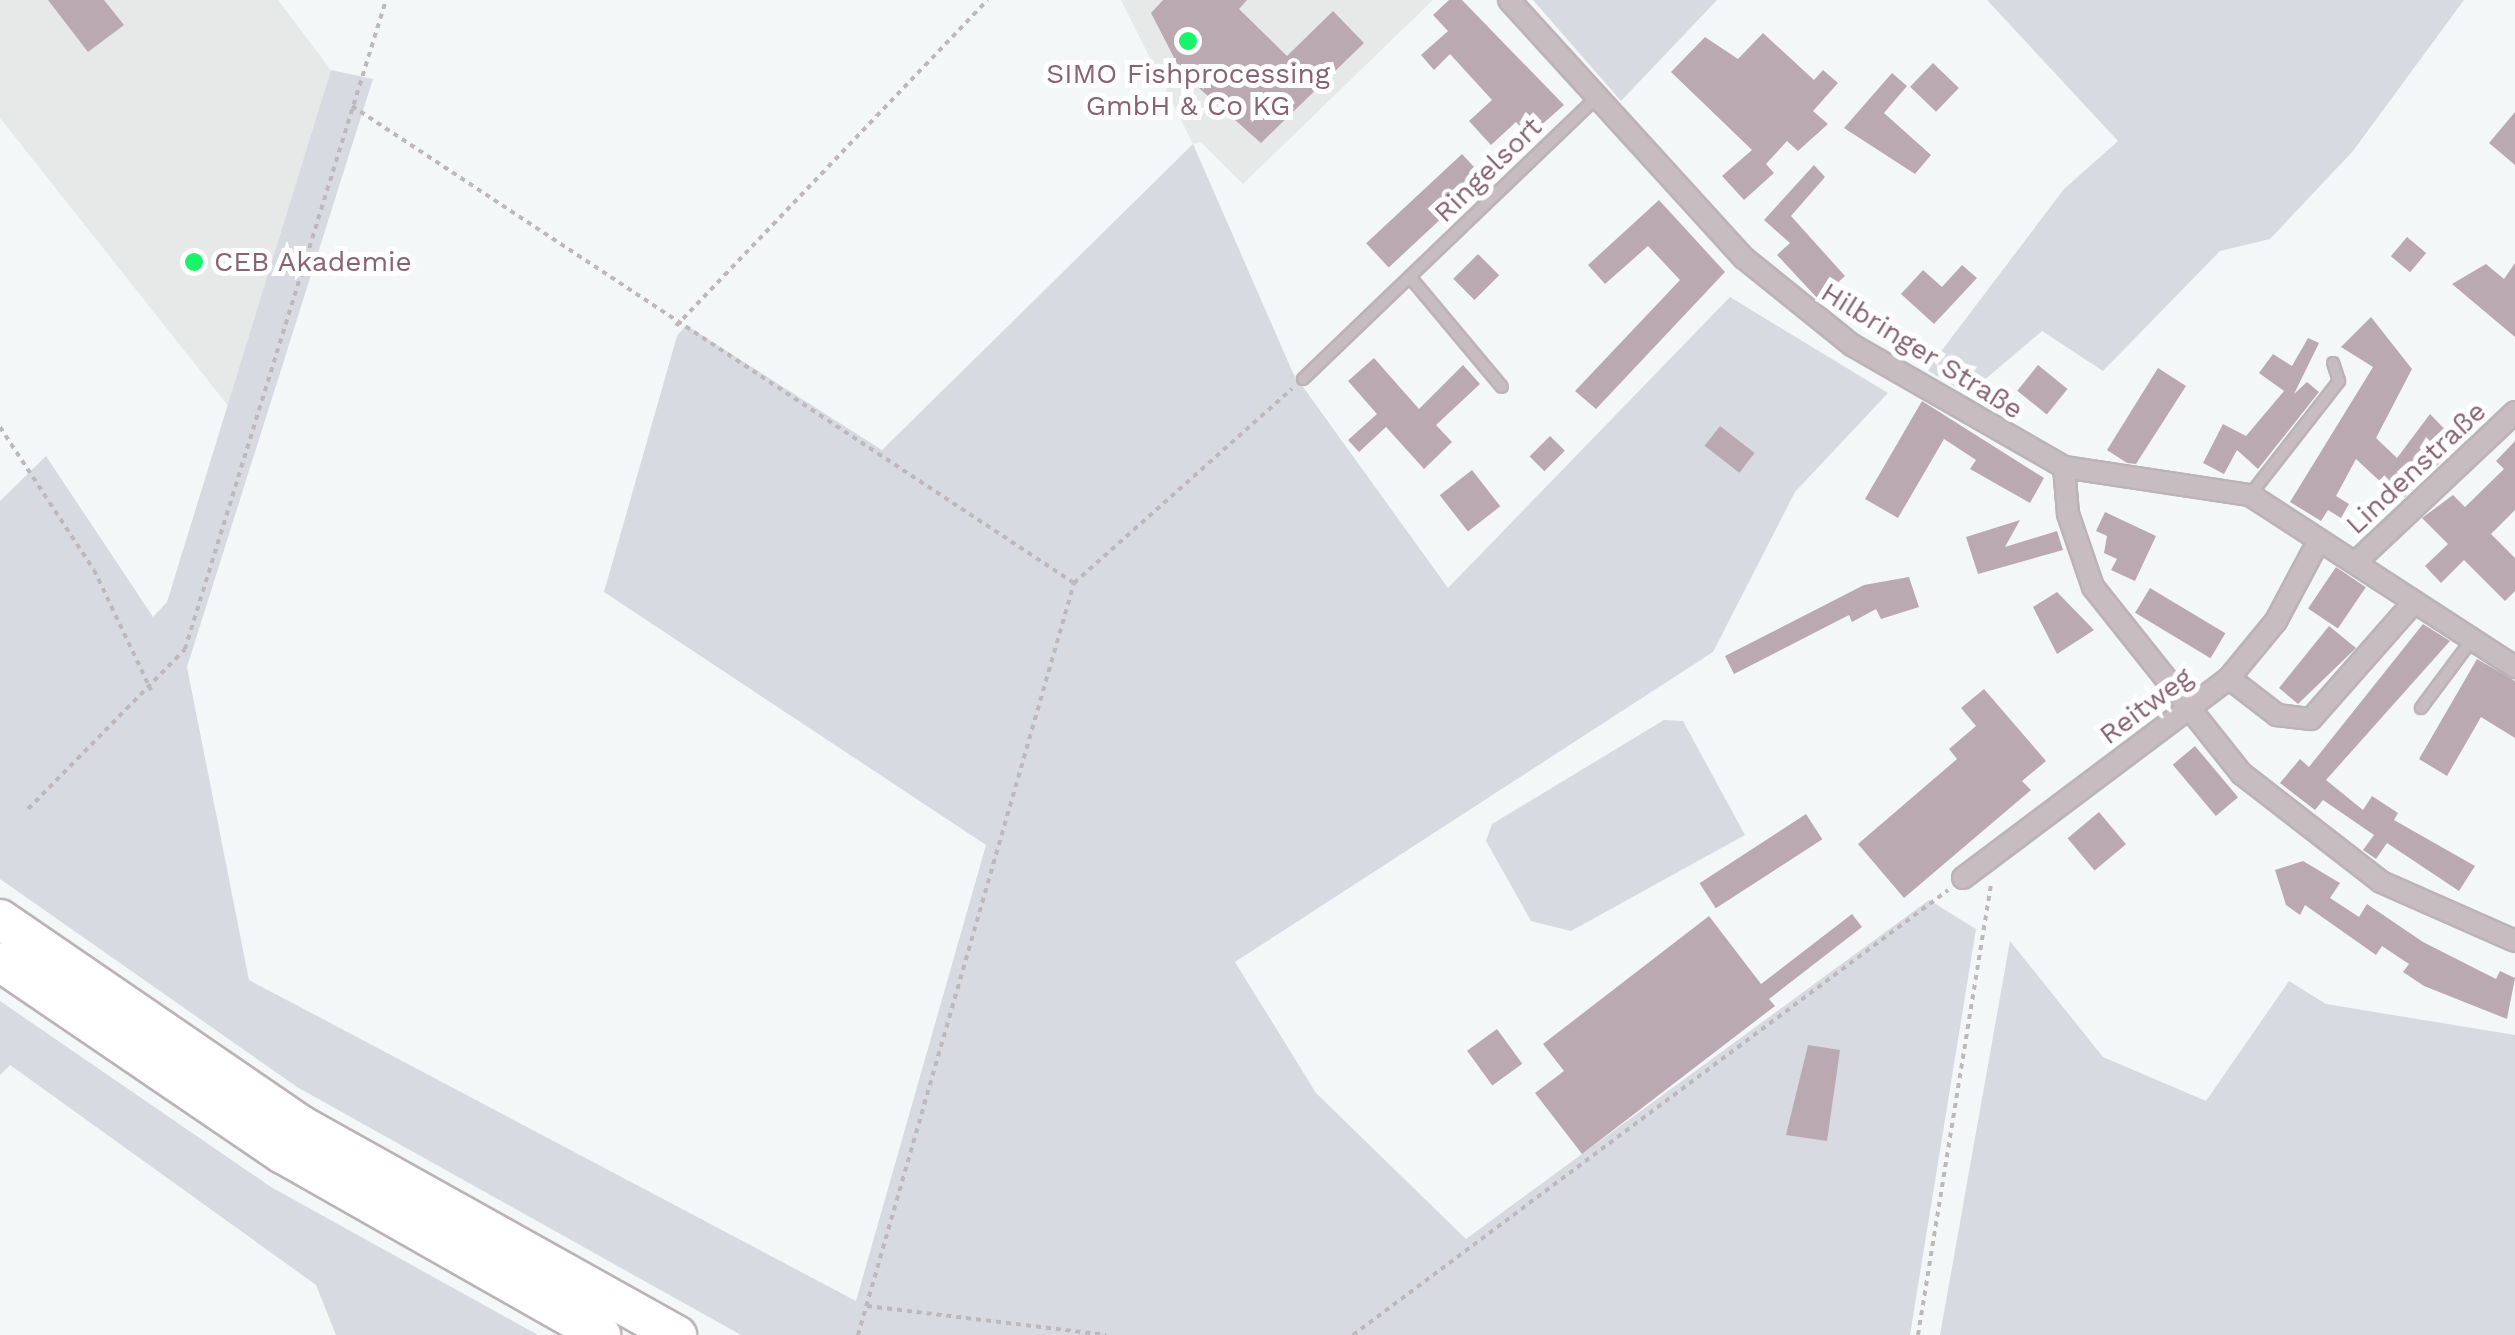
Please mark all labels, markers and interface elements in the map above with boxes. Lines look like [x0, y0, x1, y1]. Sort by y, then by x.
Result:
marker: SIMO Fishprocessing GmbH & Co KG [1177, 30, 1199, 52]
place label: SIMO Fishprocessing GmbH & Co KG [1046, 57, 1330, 123]
street label: Ringelsort [1427, 110, 1549, 230]
place label: CEB Akademie [214, 245, 413, 279]
marker: CEB Akademie [183, 251, 205, 273]
street label: Hilbringer Straße [1815, 275, 2029, 427]
street label: Lindenstraße [2339, 395, 2493, 541]
street label: Reitweg [2093, 660, 2199, 752]

